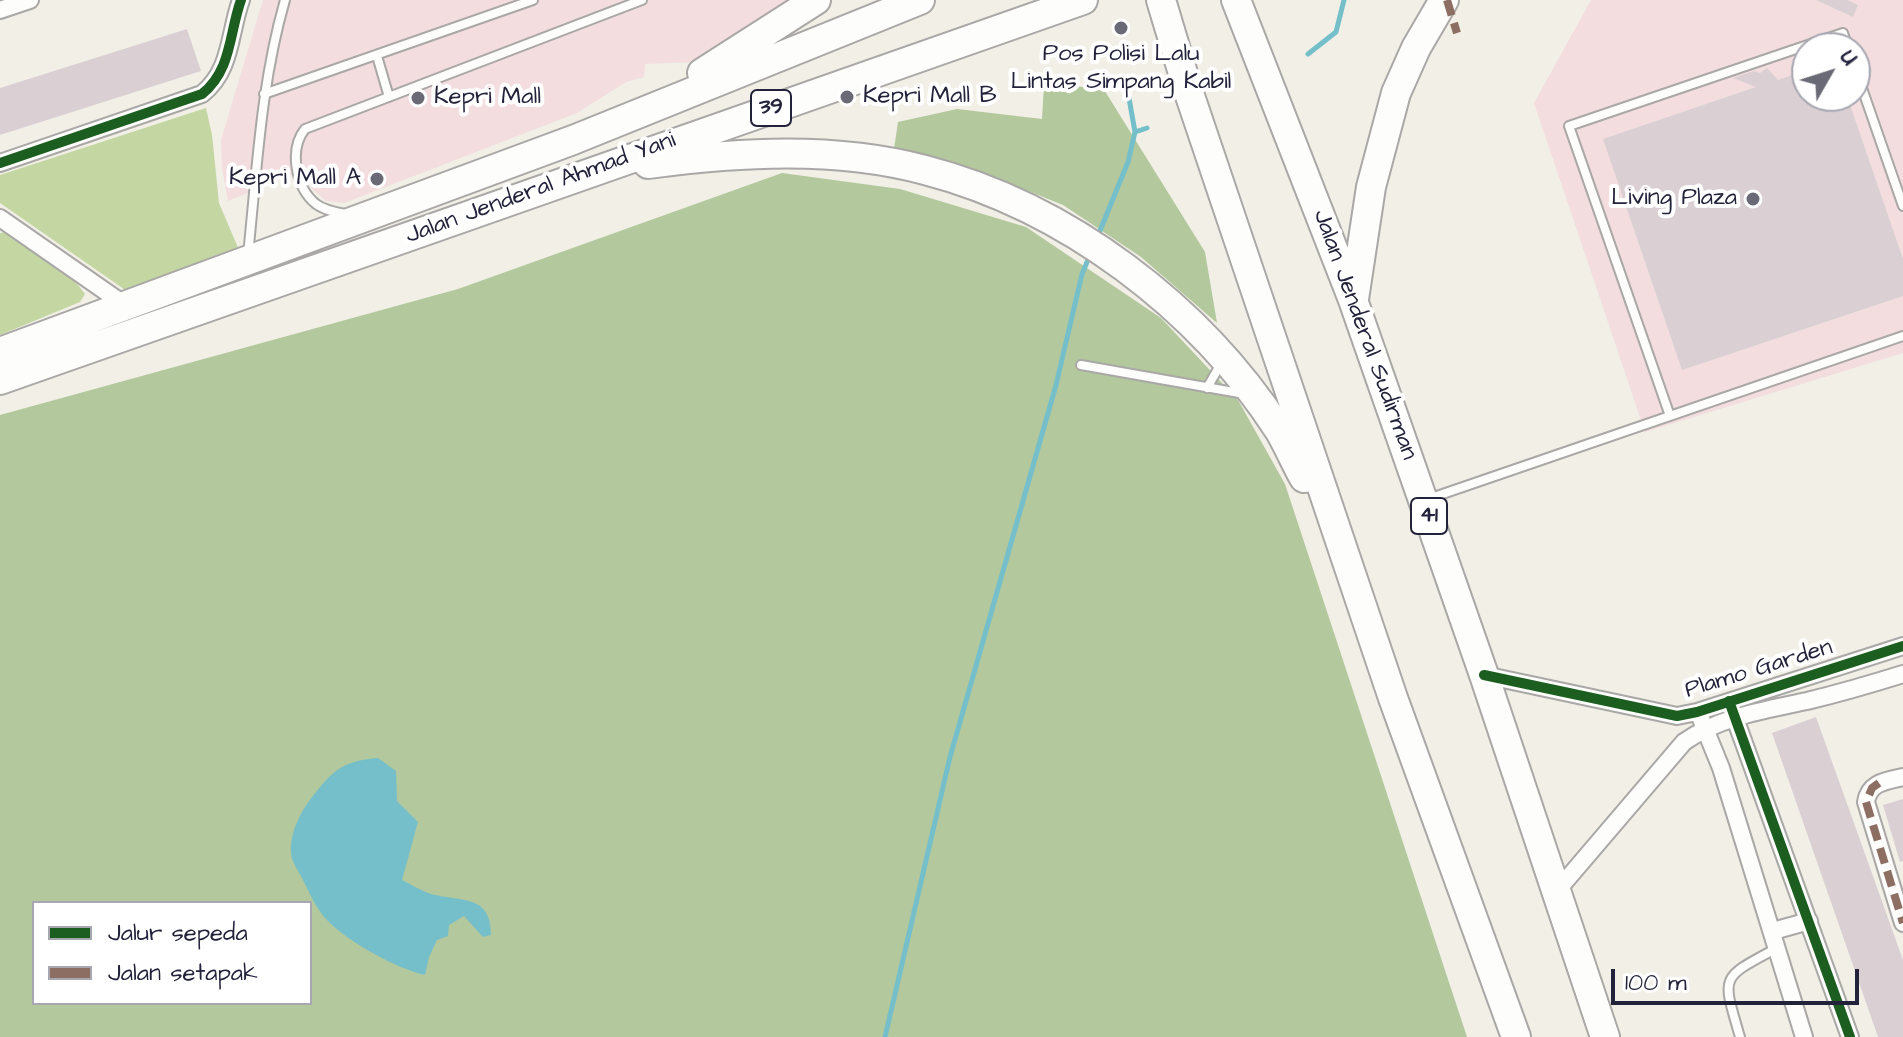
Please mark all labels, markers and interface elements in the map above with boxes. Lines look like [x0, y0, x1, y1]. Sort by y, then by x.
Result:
marker: Pos Polisi Lalu Lintas Simpang Kabil [1112, 19, 1130, 37]
north arrow [1791, 32, 1871, 112]
place label: Pos Polisi Lalu Lintas Simpang Kabil [1011, 41, 1231, 97]
text: U [1833, 43, 1864, 72]
place label: Kepri Mall B [863, 83, 997, 111]
place label: Kepri Mall [434, 84, 541, 112]
marker: Kepri Mall B [838, 88, 856, 106]
marker: Kepri Mall [409, 89, 427, 107]
road number: 39 [751, 90, 791, 126]
street label: Jalan Jenderal Ahmad Yani [402, 127, 680, 251]
place label: Kepri Mall A [229, 165, 361, 193]
marker: Kepri Mall A [368, 170, 386, 188]
place label: Living Plaza [1611, 185, 1737, 213]
marker: Living Plaza [1744, 190, 1762, 208]
street label: Jalan Jenderal Sudirman [1305, 206, 1423, 464]
road number: 41 [1411, 498, 1447, 534]
street label: Plamo Garden [1682, 634, 1836, 706]
legend [32, 901, 312, 1005]
text: Jalur sepeda [108, 916, 248, 950]
scale bar [1615, 953, 1863, 1003]
text: Jalan setapak [108, 956, 258, 990]
text: 100 m [1625, 966, 1687, 1000]

